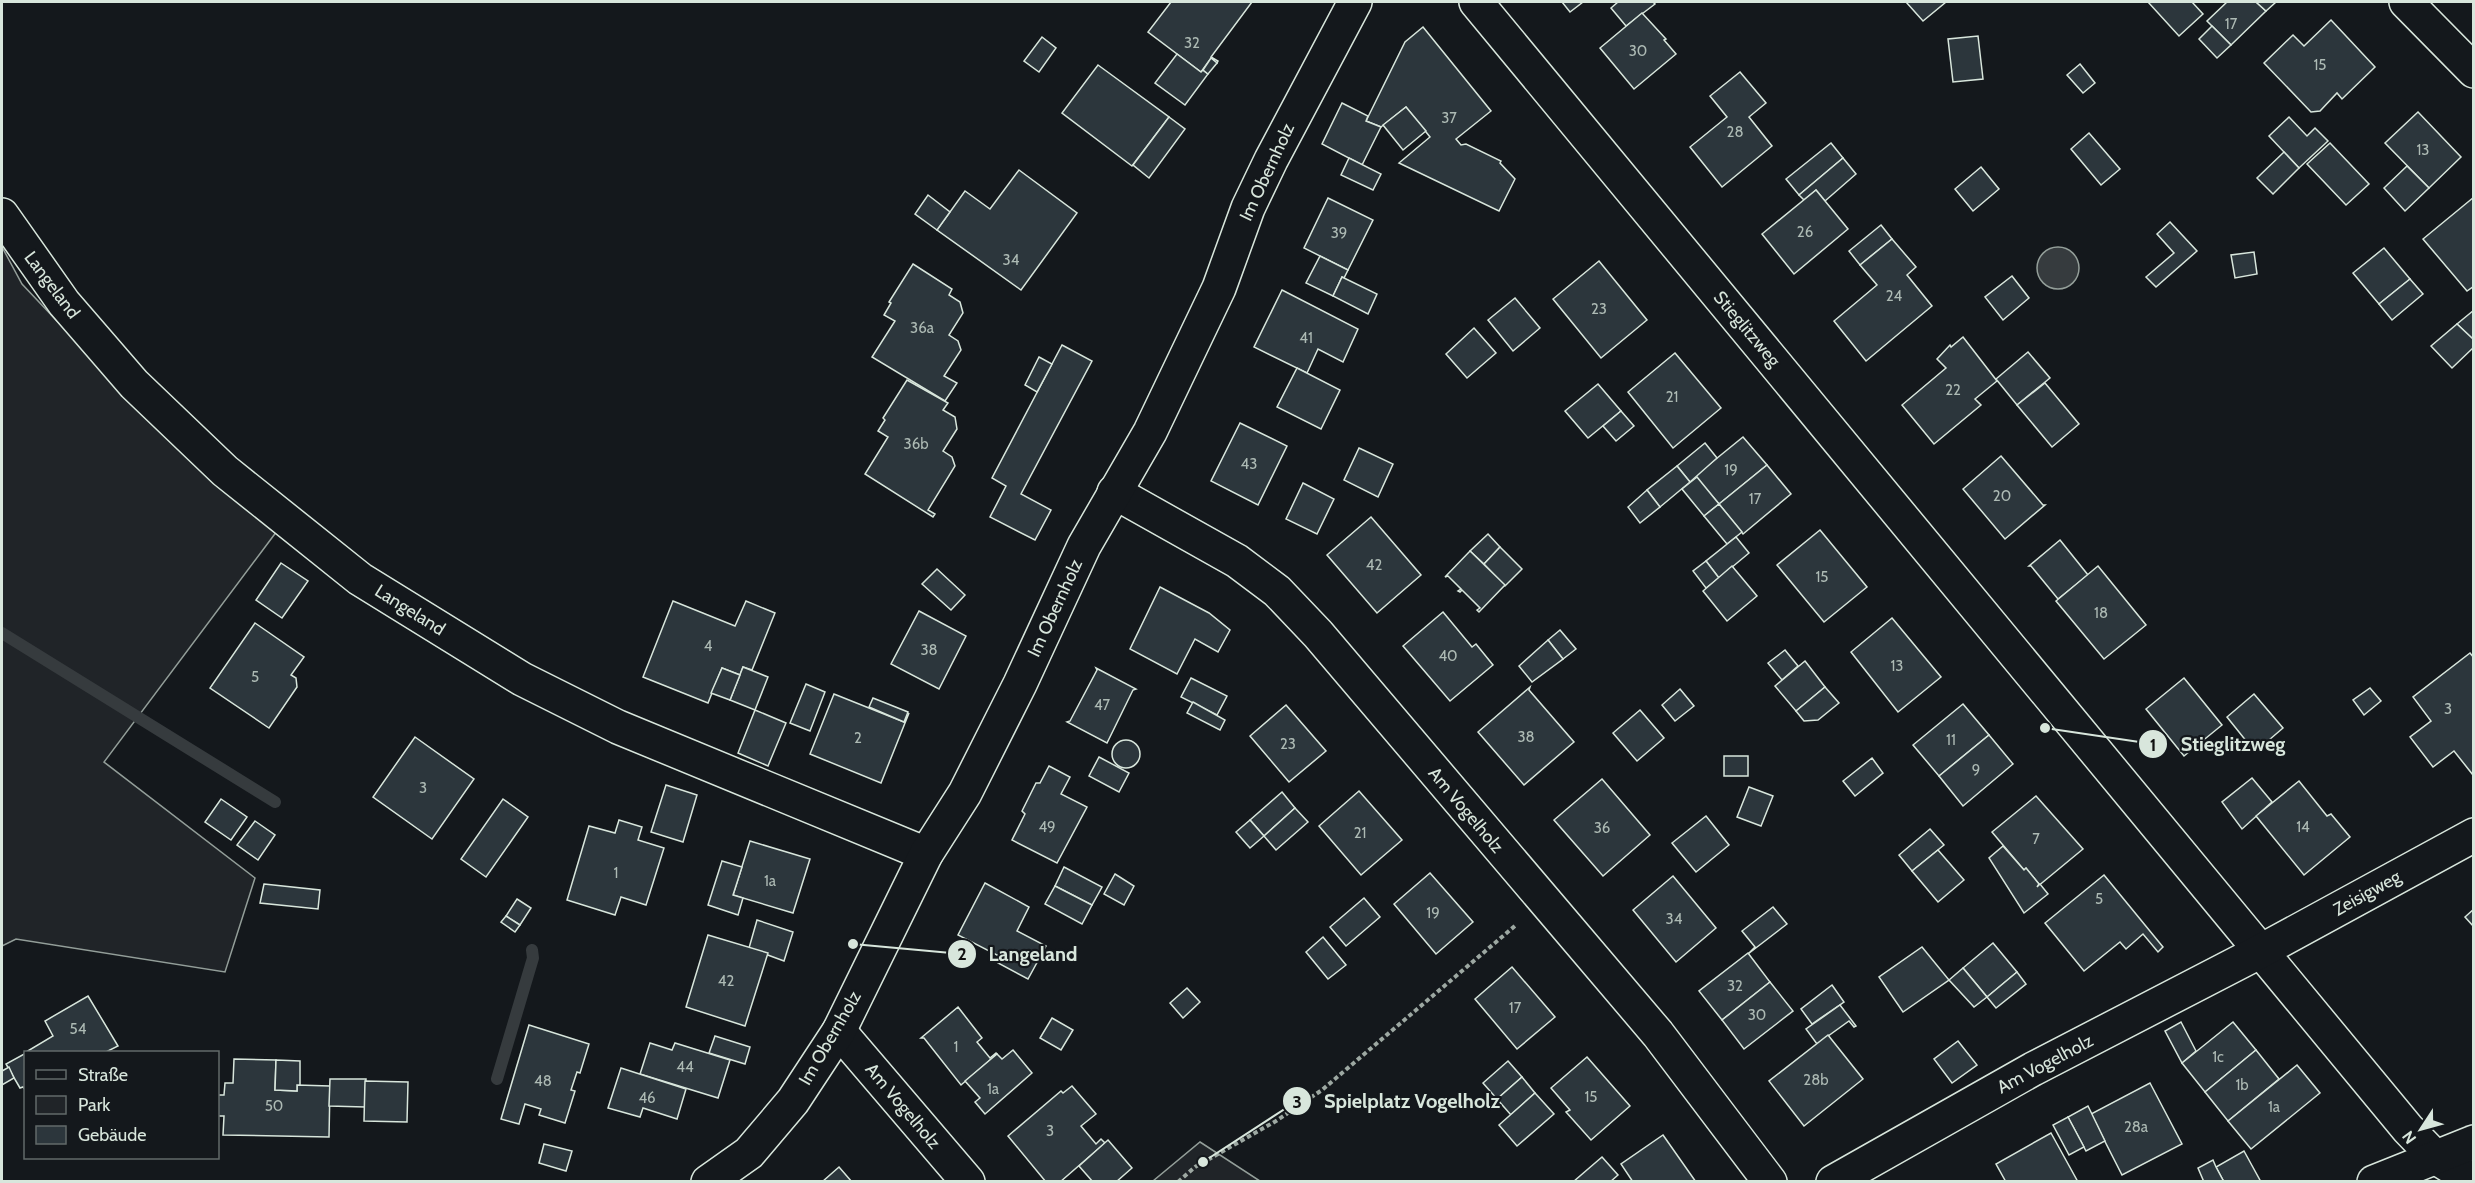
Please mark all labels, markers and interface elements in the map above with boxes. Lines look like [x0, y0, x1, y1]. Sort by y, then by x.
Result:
house number: 17 [2225, 15, 2238, 33]
house number: 32 [1184, 34, 1200, 52]
house number: 30 [1629, 42, 1647, 60]
house number: 15 [2313, 56, 2327, 74]
house number: 37 [1441, 109, 1457, 127]
street label: Im Obernholz [1235, 119, 1299, 224]
house number: 28 [1727, 123, 1743, 141]
house number: 13 [2416, 141, 2430, 159]
house number: 26 [1797, 223, 1813, 241]
house number: 39 [1331, 224, 1347, 242]
street label: Langeland [19, 247, 85, 323]
house number: 34 [1003, 251, 1020, 269]
street label: Stieglitzweg [1709, 287, 1786, 372]
house number: 24 [1886, 287, 1903, 305]
house number: 23 [1591, 300, 1607, 318]
house number: 36a [910, 319, 935, 337]
house number: 41 [1299, 329, 1313, 347]
house number: 22 [1945, 381, 1961, 399]
house number: 21 [1666, 388, 1678, 406]
house number: 36b [904, 435, 928, 453]
house number: 43 [1241, 455, 1257, 473]
house number: 19 [1724, 461, 1738, 479]
house number: 20 [1993, 487, 2011, 505]
house number: 17 [1749, 490, 1762, 508]
street label: Im Obernholz [1023, 555, 1087, 660]
house number: 42 [1366, 556, 1382, 574]
house number: 15 [1815, 568, 1829, 586]
street label: Langeland [371, 580, 449, 640]
house number: 18 [2094, 604, 2108, 622]
house number: 4 [704, 637, 713, 655]
house number: 38 [920, 641, 938, 659]
house number: 40 [1438, 647, 1458, 665]
house number: 13 [1890, 657, 1904, 675]
house number: 5 [251, 668, 259, 686]
house number: 47 [1094, 696, 1111, 714]
house number: 3 [2444, 700, 2452, 718]
callout: Stieglitzweg [2138, 725, 2297, 763]
house number: 38 [1517, 728, 1535, 746]
house number: 2 [854, 729, 862, 747]
house number: 11 [1946, 731, 1956, 749]
text: Stieglitzweg [2181, 732, 2285, 756]
text: 1 [2150, 734, 2156, 756]
house number: 23 [1280, 735, 1296, 753]
house number: 9 [1972, 761, 1980, 779]
street label: Am Vogelholz [1424, 763, 1509, 858]
house number: 3 [419, 779, 427, 797]
house number: 49 [1038, 818, 1056, 836]
house number: 14 [2296, 818, 2310, 836]
house number: 36 [1594, 819, 1610, 837]
house number: 21 [1354, 824, 1366, 842]
house number: 7 [2032, 830, 2040, 848]
house number: 1 [614, 864, 618, 882]
street label: Zeisigweg [2329, 865, 2405, 921]
house number: 1a [764, 872, 777, 890]
house number: 5 [2095, 890, 2103, 908]
house number: 19 [1426, 904, 1440, 922]
house number: 34 [1666, 910, 1683, 928]
callout: Langeland [947, 935, 1090, 973]
text: Langeland [989, 942, 1077, 966]
text: 2 [957, 943, 967, 965]
house number: 42 [718, 972, 734, 990]
house number: 32 [1727, 977, 1743, 995]
street label: Im Obernholz [794, 986, 866, 1089]
house number: 17 [1509, 999, 1522, 1017]
house number: 30 [1748, 1006, 1766, 1024]
house number: 54 [70, 1020, 87, 1038]
street label: Am Vogelholz [1993, 1029, 2097, 1098]
house number: 1 [954, 1038, 958, 1056]
house number: 1c [2212, 1048, 2224, 1066]
legend [24, 1051, 219, 1159]
house number: 44 [676, 1058, 694, 1076]
street label: Am Vogelholz [861, 1059, 946, 1154]
text: Straße [78, 1064, 128, 1086]
house number: 28b [1803, 1071, 1829, 1089]
house number: 48 [534, 1072, 552, 1090]
house number: 1b [2235, 1076, 2249, 1094]
house number: 1a [987, 1080, 1000, 1098]
callout: Spielplatz Vogelholz [1282, 1082, 1512, 1120]
house number: 15 [1584, 1088, 1598, 1106]
house number: 46 [638, 1089, 656, 1107]
text: Spielplatz Vogelholz [1324, 1089, 1501, 1113]
text: 3 [1292, 1091, 1302, 1113]
text: Park [78, 1094, 111, 1116]
house number: 50 [265, 1097, 283, 1115]
house number: 1a [2268, 1098, 2281, 1116]
north arrow [2391, 1099, 2451, 1159]
house number: 28a [2124, 1118, 2149, 1136]
house number: 3 [1046, 1122, 1054, 1140]
text: Gebäude [78, 1124, 147, 1146]
text: N [2398, 1127, 2420, 1148]

